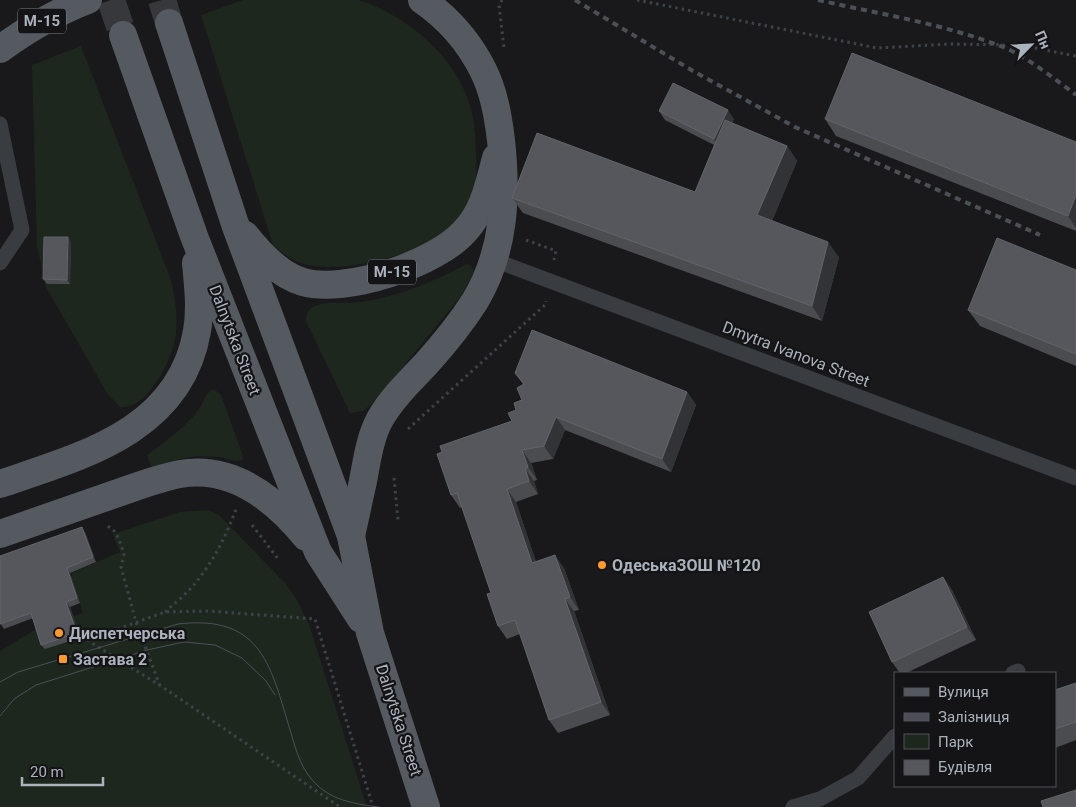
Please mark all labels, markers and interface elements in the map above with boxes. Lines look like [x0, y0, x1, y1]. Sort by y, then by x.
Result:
road number: М-15 [18, 8, 66, 34]
north arrow [1006, 20, 1056, 70]
text: Пн [1032, 28, 1054, 51]
road number: М-15 [368, 260, 416, 284]
street label: Dalnytska Street [205, 282, 265, 398]
street label: Dmytra Ivanova Street [720, 317, 872, 391]
place label: ОдеськаЗОШ №120 [612, 556, 761, 575]
marker: ОдеськаЗОШ №120 [596, 559, 608, 571]
place label: Диспетчерська [69, 624, 186, 643]
marker: Диспетчерська [53, 627, 65, 639]
place label: Застава 2 [73, 650, 147, 669]
marker: Застава 2 [57, 653, 69, 665]
street label: Dalnytska Street [372, 662, 426, 778]
legend [894, 672, 1056, 787]
text: Вулиця [938, 683, 989, 701]
text: Залізниця [938, 708, 1010, 726]
text: Парк [938, 733, 973, 751]
scale bar [22, 754, 104, 786]
text: Будівля [938, 758, 992, 776]
text: 20 m [30, 763, 64, 781]

